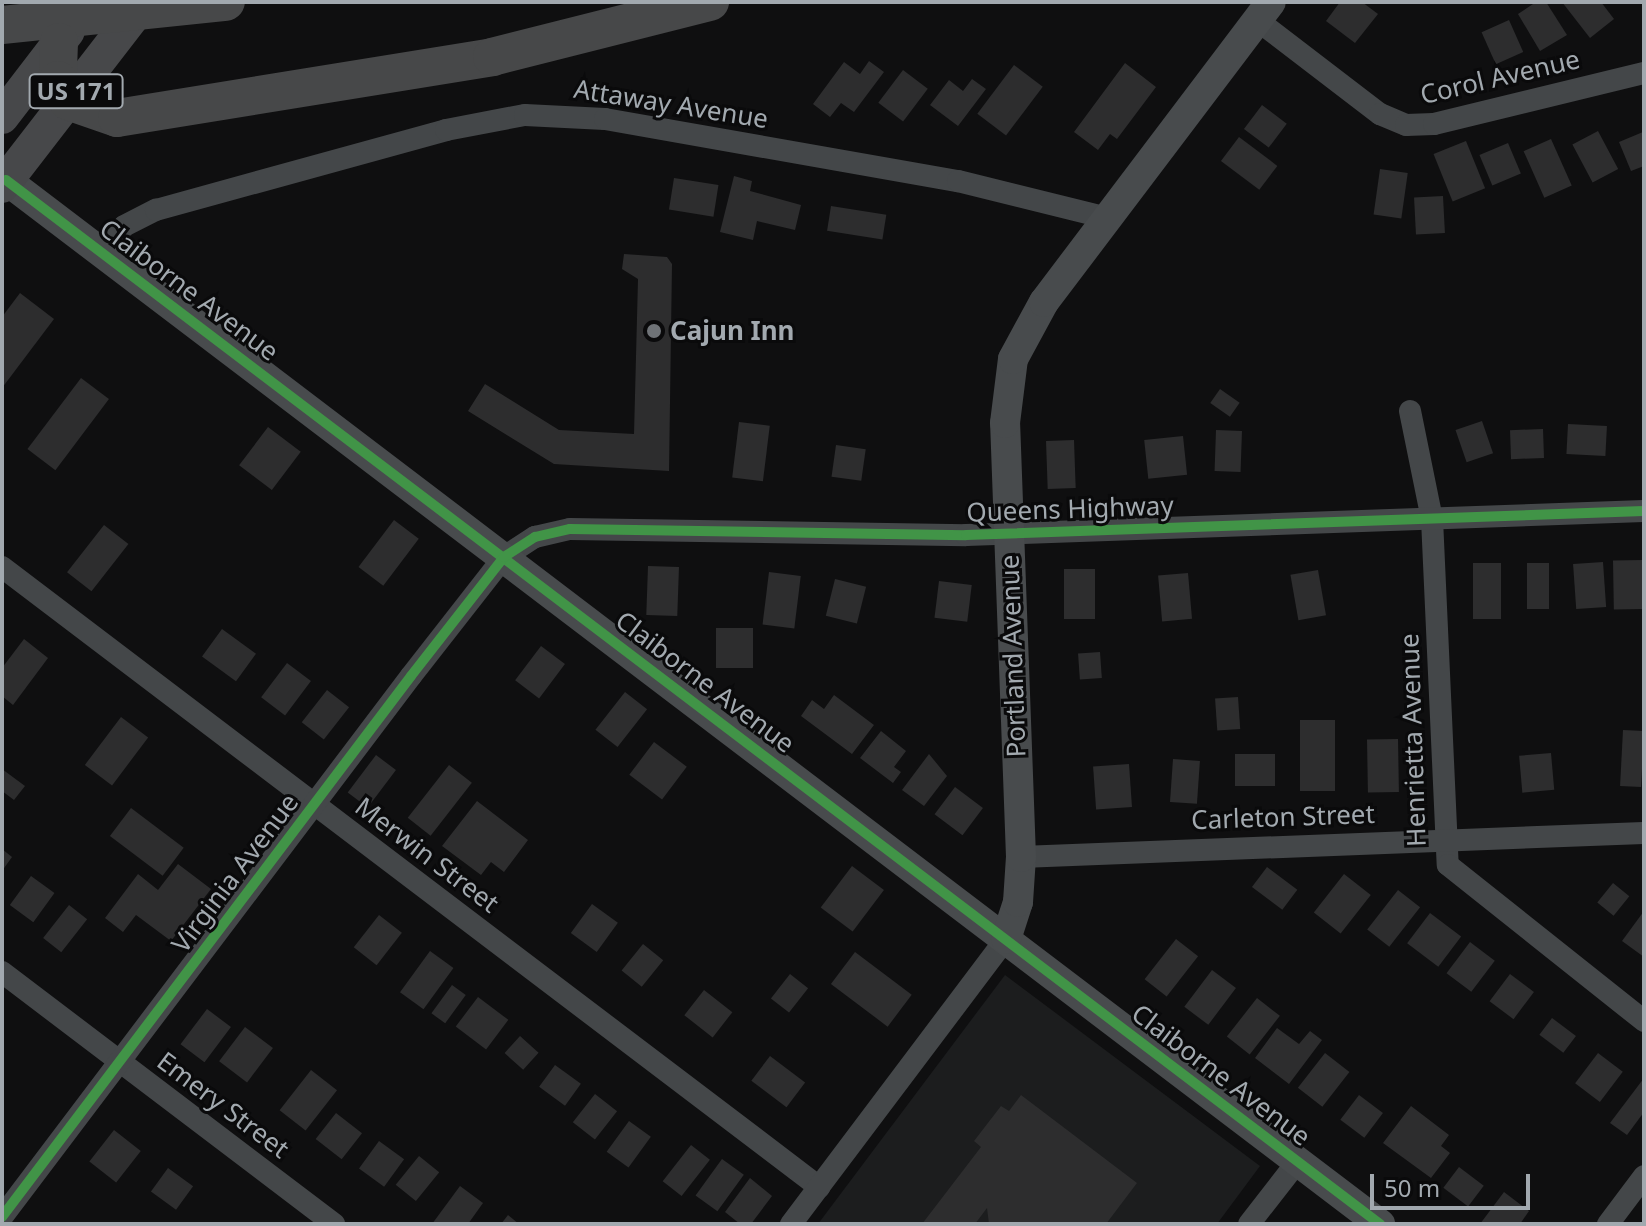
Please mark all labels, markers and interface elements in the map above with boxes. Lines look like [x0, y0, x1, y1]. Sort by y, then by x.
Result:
street label: Corol Avenue [1417, 43, 1583, 111]
road number: US 171 [28, 71, 124, 111]
street label: Attaway Avenue [572, 73, 770, 135]
street label: Claiborne Avenue [93, 213, 285, 367]
place label: Cajun Inn [670, 315, 794, 347]
marker: Cajun Inn [645, 322, 663, 340]
street label: Queens Highway [966, 490, 1174, 528]
street label: Portland Avenue [994, 554, 1032, 758]
street label: Claiborne Avenue [609, 605, 801, 759]
street label: Henrietta Avenue [1394, 633, 1432, 847]
street label: Virginia Avenue [165, 787, 305, 959]
street label: Merwin Street [349, 791, 505, 919]
street label: Carleton Street [1191, 798, 1375, 836]
street label: Claiborne Avenue [1125, 998, 1317, 1152]
street label: Emery Street [151, 1045, 295, 1165]
scale bar [1374, 1158, 1534, 1208]
text: 50 m [1384, 1171, 1440, 1204]

